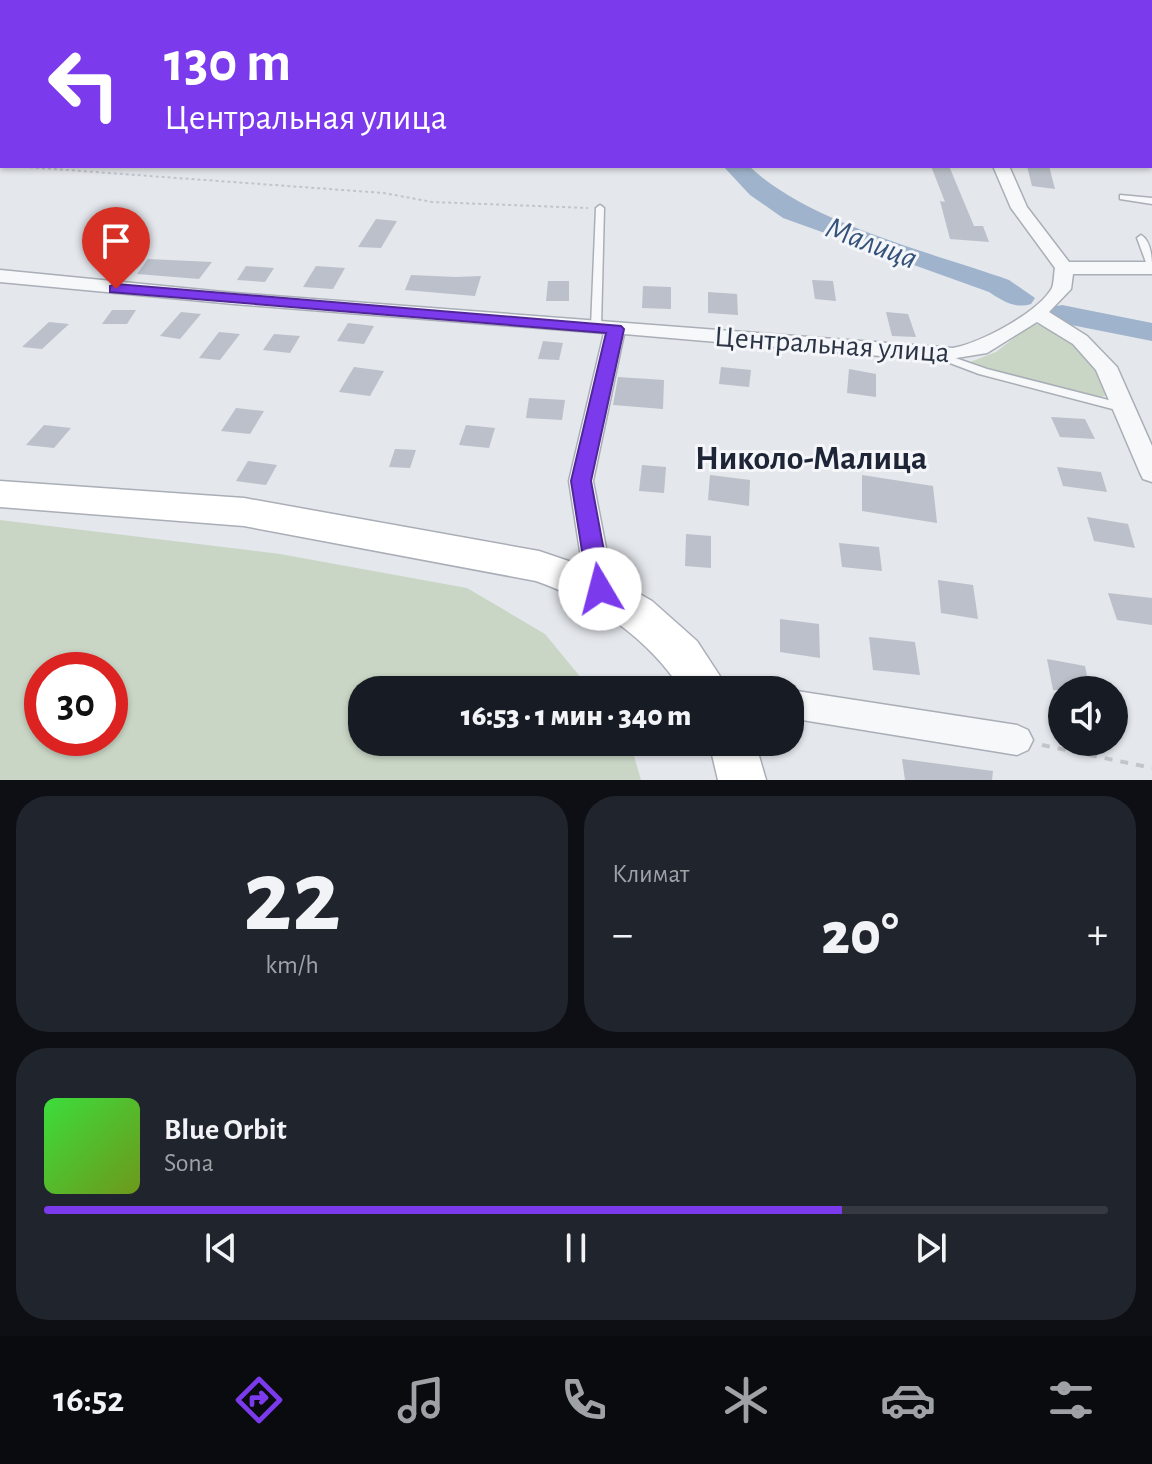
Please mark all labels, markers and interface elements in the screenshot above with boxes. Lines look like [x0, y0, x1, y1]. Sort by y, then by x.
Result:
icon: left [32, 32, 136, 136]
text: 130 m [164, 35, 291, 91]
text: Центральная улица [164, 100, 447, 136]
pin [82, 207, 150, 289]
water label: Малица [822, 211, 922, 275]
icon: arrive [94, 219, 138, 263]
street label: Центральная улица [713, 322, 951, 368]
district label: Николо-Малица [695, 442, 927, 476]
position arrow [558, 547, 642, 631]
speed limit sign: 30 [24, 652, 128, 756]
map controls [1048, 676, 1128, 756]
button: sound [1048, 676, 1128, 756]
text: 16:53 · 1 мин · 340 m [461, 701, 691, 731]
text: 22 [243, 846, 341, 950]
text: Климат [612, 861, 689, 887]
text: 20° [821, 905, 899, 965]
text: − [612, 913, 633, 957]
text: + [1087, 913, 1108, 957]
text: km/h [265, 952, 319, 978]
text: Blue Orbit [164, 1115, 287, 1145]
text: Sona [164, 1150, 214, 1176]
icon: previous [199, 1226, 243, 1270]
icon: pause [554, 1226, 598, 1270]
icon: next [909, 1226, 953, 1270]
icon: directions [231, 1372, 287, 1428]
icon: music [393, 1372, 449, 1428]
icon: phone [556, 1372, 612, 1428]
icon: climate [718, 1372, 774, 1428]
icon: car [880, 1372, 936, 1428]
icon: filters [1043, 1372, 1099, 1428]
text: 16:52 [53, 1382, 124, 1418]

